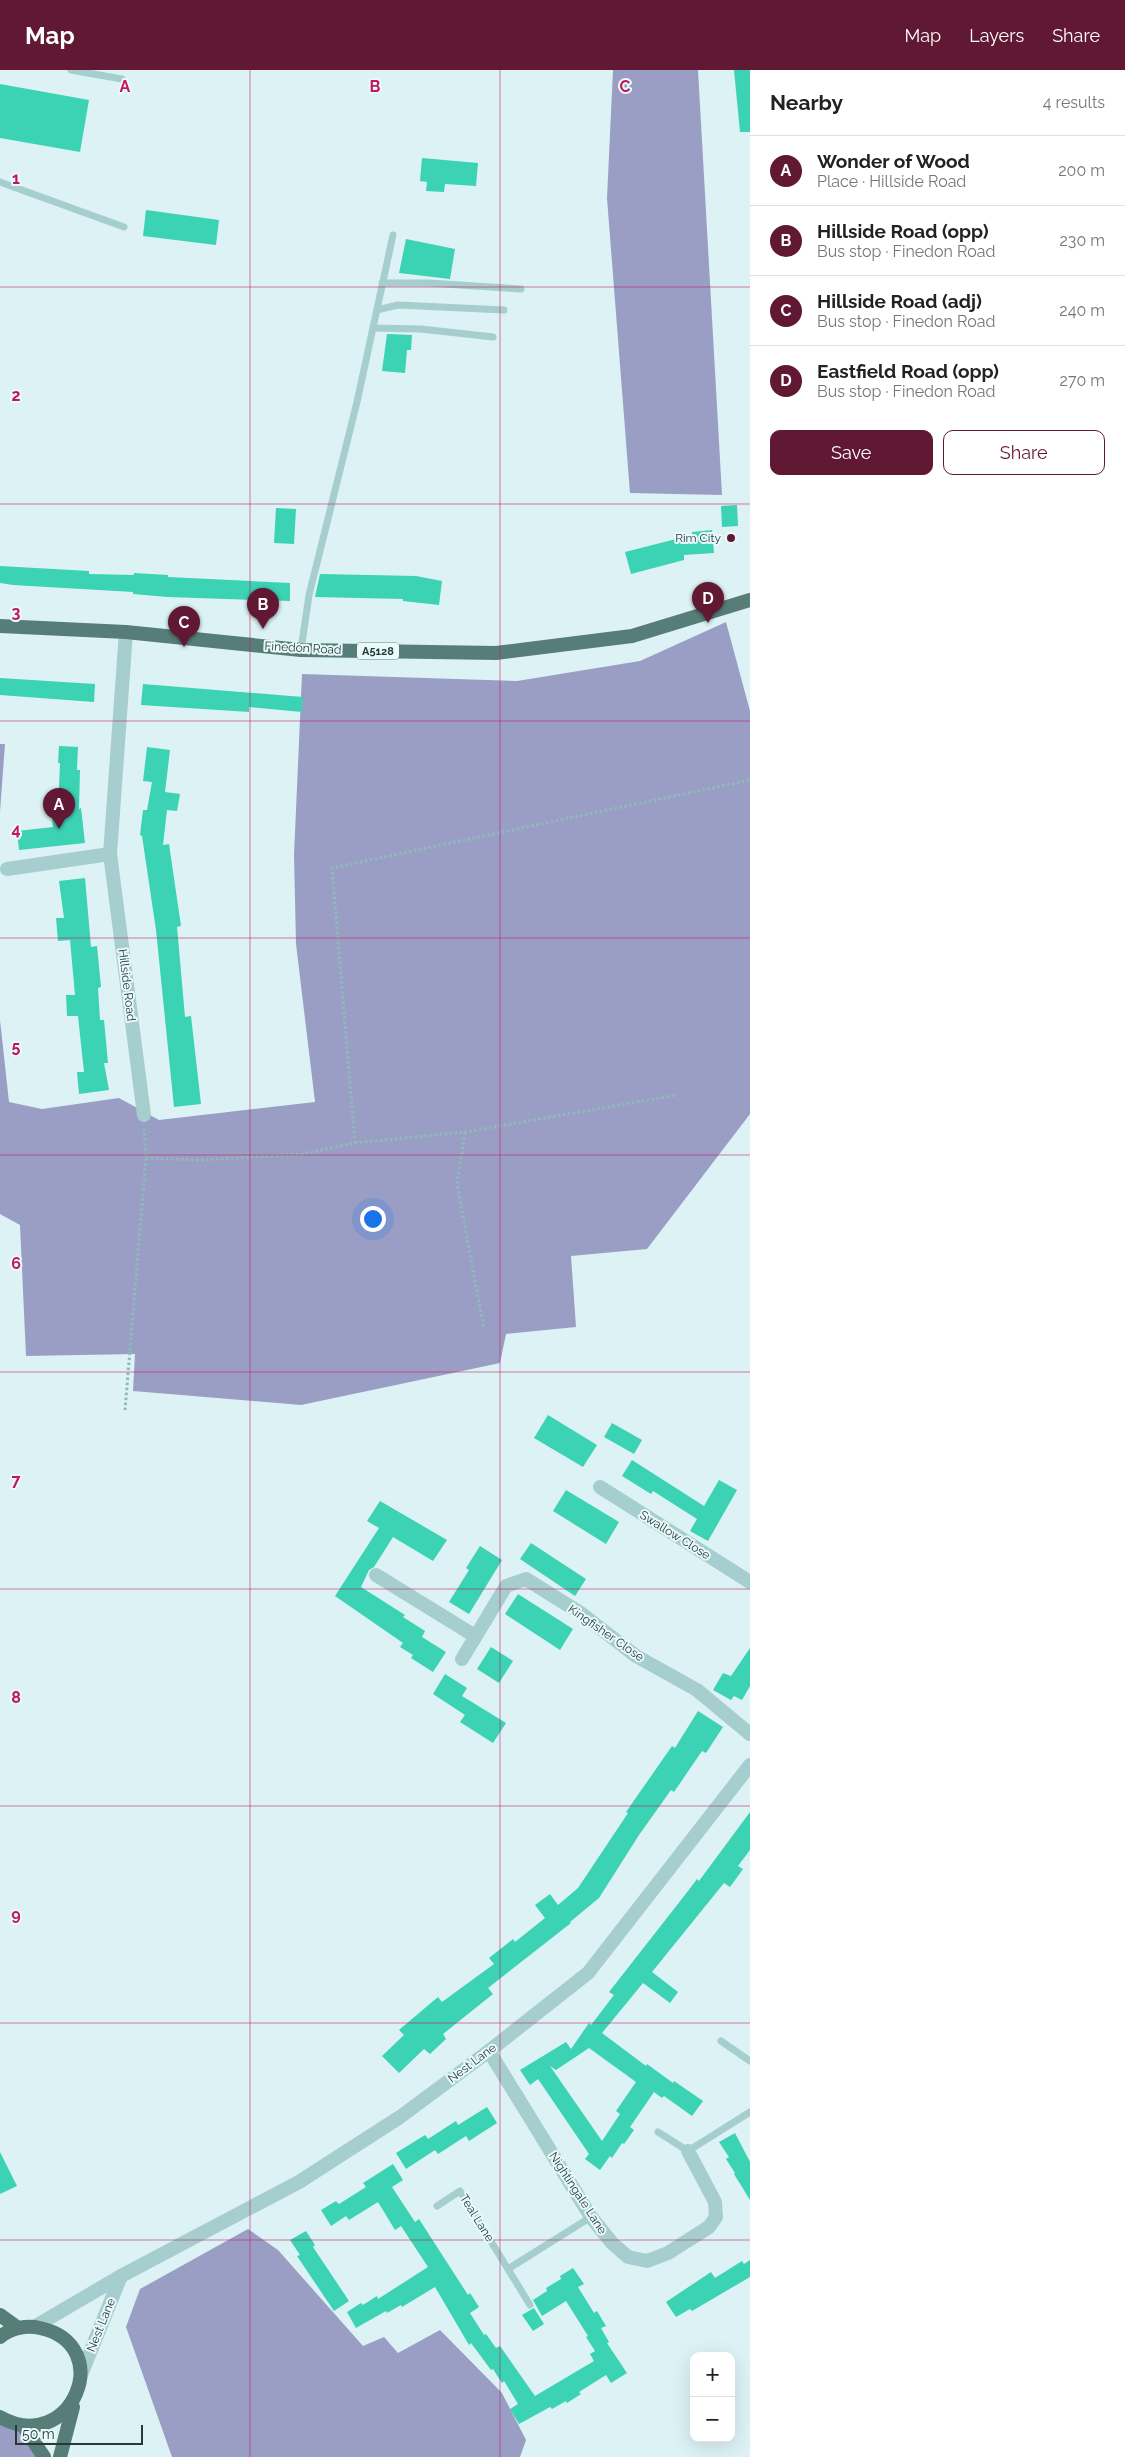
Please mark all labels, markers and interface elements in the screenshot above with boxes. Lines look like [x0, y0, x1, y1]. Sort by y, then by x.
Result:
text: Map [25, 21, 75, 50]
text: Map [905, 25, 941, 46]
text: Layers [969, 25, 1024, 46]
text: Share [1052, 25, 1100, 46]
text: A [120, 77, 131, 96]
text: B [370, 77, 381, 96]
text: C [620, 77, 631, 96]
text: Nearby [770, 90, 843, 115]
text: 4 results [1043, 93, 1105, 112]
text: Wonder of Wood [817, 150, 970, 172]
text: A [781, 161, 791, 180]
text: 200 m [1058, 161, 1105, 180]
text: 1 [12, 169, 20, 188]
text: Place · Hillside Road [817, 172, 966, 191]
text: Hillside Road (opp) [817, 220, 989, 242]
text: B [781, 231, 791, 250]
text: 230 m [1060, 231, 1105, 250]
text: Bus stop · Finedon Road [817, 242, 995, 261]
text: Hillside Road (adj) [817, 290, 982, 312]
text: C [781, 301, 791, 320]
text: 240 m [1059, 301, 1105, 320]
text: Bus stop · Finedon Road [817, 312, 995, 331]
text: Eastfield Road (opp) [817, 360, 999, 382]
text: D [780, 371, 792, 390]
text: 270 m [1060, 371, 1105, 390]
text: Bus stop · Finedon Road [817, 382, 995, 401]
text: 2 [11, 386, 21, 405]
button: Save [770, 430, 933, 475]
button: Share [943, 430, 1105, 475]
place label: Rim City [675, 531, 721, 545]
marker: Rim City [725, 532, 737, 544]
pin: D [692, 582, 724, 623]
pin: B [247, 588, 279, 629]
text: 3 [12, 603, 21, 622]
pin: C [168, 606, 200, 647]
street label: Finedon Road [264, 639, 342, 657]
road number: A5128 [357, 642, 399, 660]
pin: A [43, 788, 75, 829]
text: 4 [11, 820, 21, 839]
street label: Hillside Road [116, 948, 138, 1022]
text: 5 [12, 1037, 21, 1056]
your location [360, 1206, 386, 1232]
text: 6 [11, 1254, 21, 1273]
text: 7 [12, 1471, 21, 1490]
street label: Swallow Close [637, 1508, 713, 1562]
street label: Kingfisher Close [565, 1602, 647, 1664]
text: 8 [11, 1688, 21, 1707]
text: 9 [11, 1905, 21, 1924]
street label: Nest Lane [445, 2040, 499, 2086]
street label: Nightingale Lane [546, 2149, 610, 2237]
street label: Teal Lane [457, 2192, 497, 2244]
street label: Nest Lane [84, 2296, 118, 2354]
map controls [690, 2352, 735, 2442]
button: + [690, 2352, 735, 2397]
button: − [690, 2397, 735, 2442]
scale bar [15, 2422, 142, 2445]
text: 50 m [22, 2426, 55, 2442]

